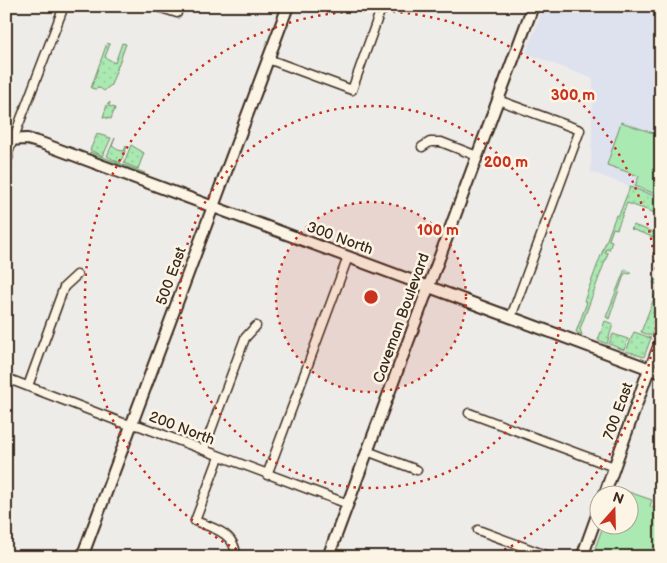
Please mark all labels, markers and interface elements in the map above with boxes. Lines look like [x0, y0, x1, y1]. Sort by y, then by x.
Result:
text: 300 m [551, 86, 595, 105]
text: 200 m [484, 153, 528, 172]
street label: 300 North [304, 218, 376, 259]
text: 100 m [417, 221, 459, 240]
street label: 500 East [152, 244, 191, 308]
street label: Caveman Boulevard [369, 251, 434, 386]
centre of rings [362, 288, 380, 306]
street label: 700 East [599, 380, 638, 442]
street label: 200 North [146, 407, 217, 450]
north arrow [590, 486, 640, 536]
text: N [610, 488, 626, 508]

